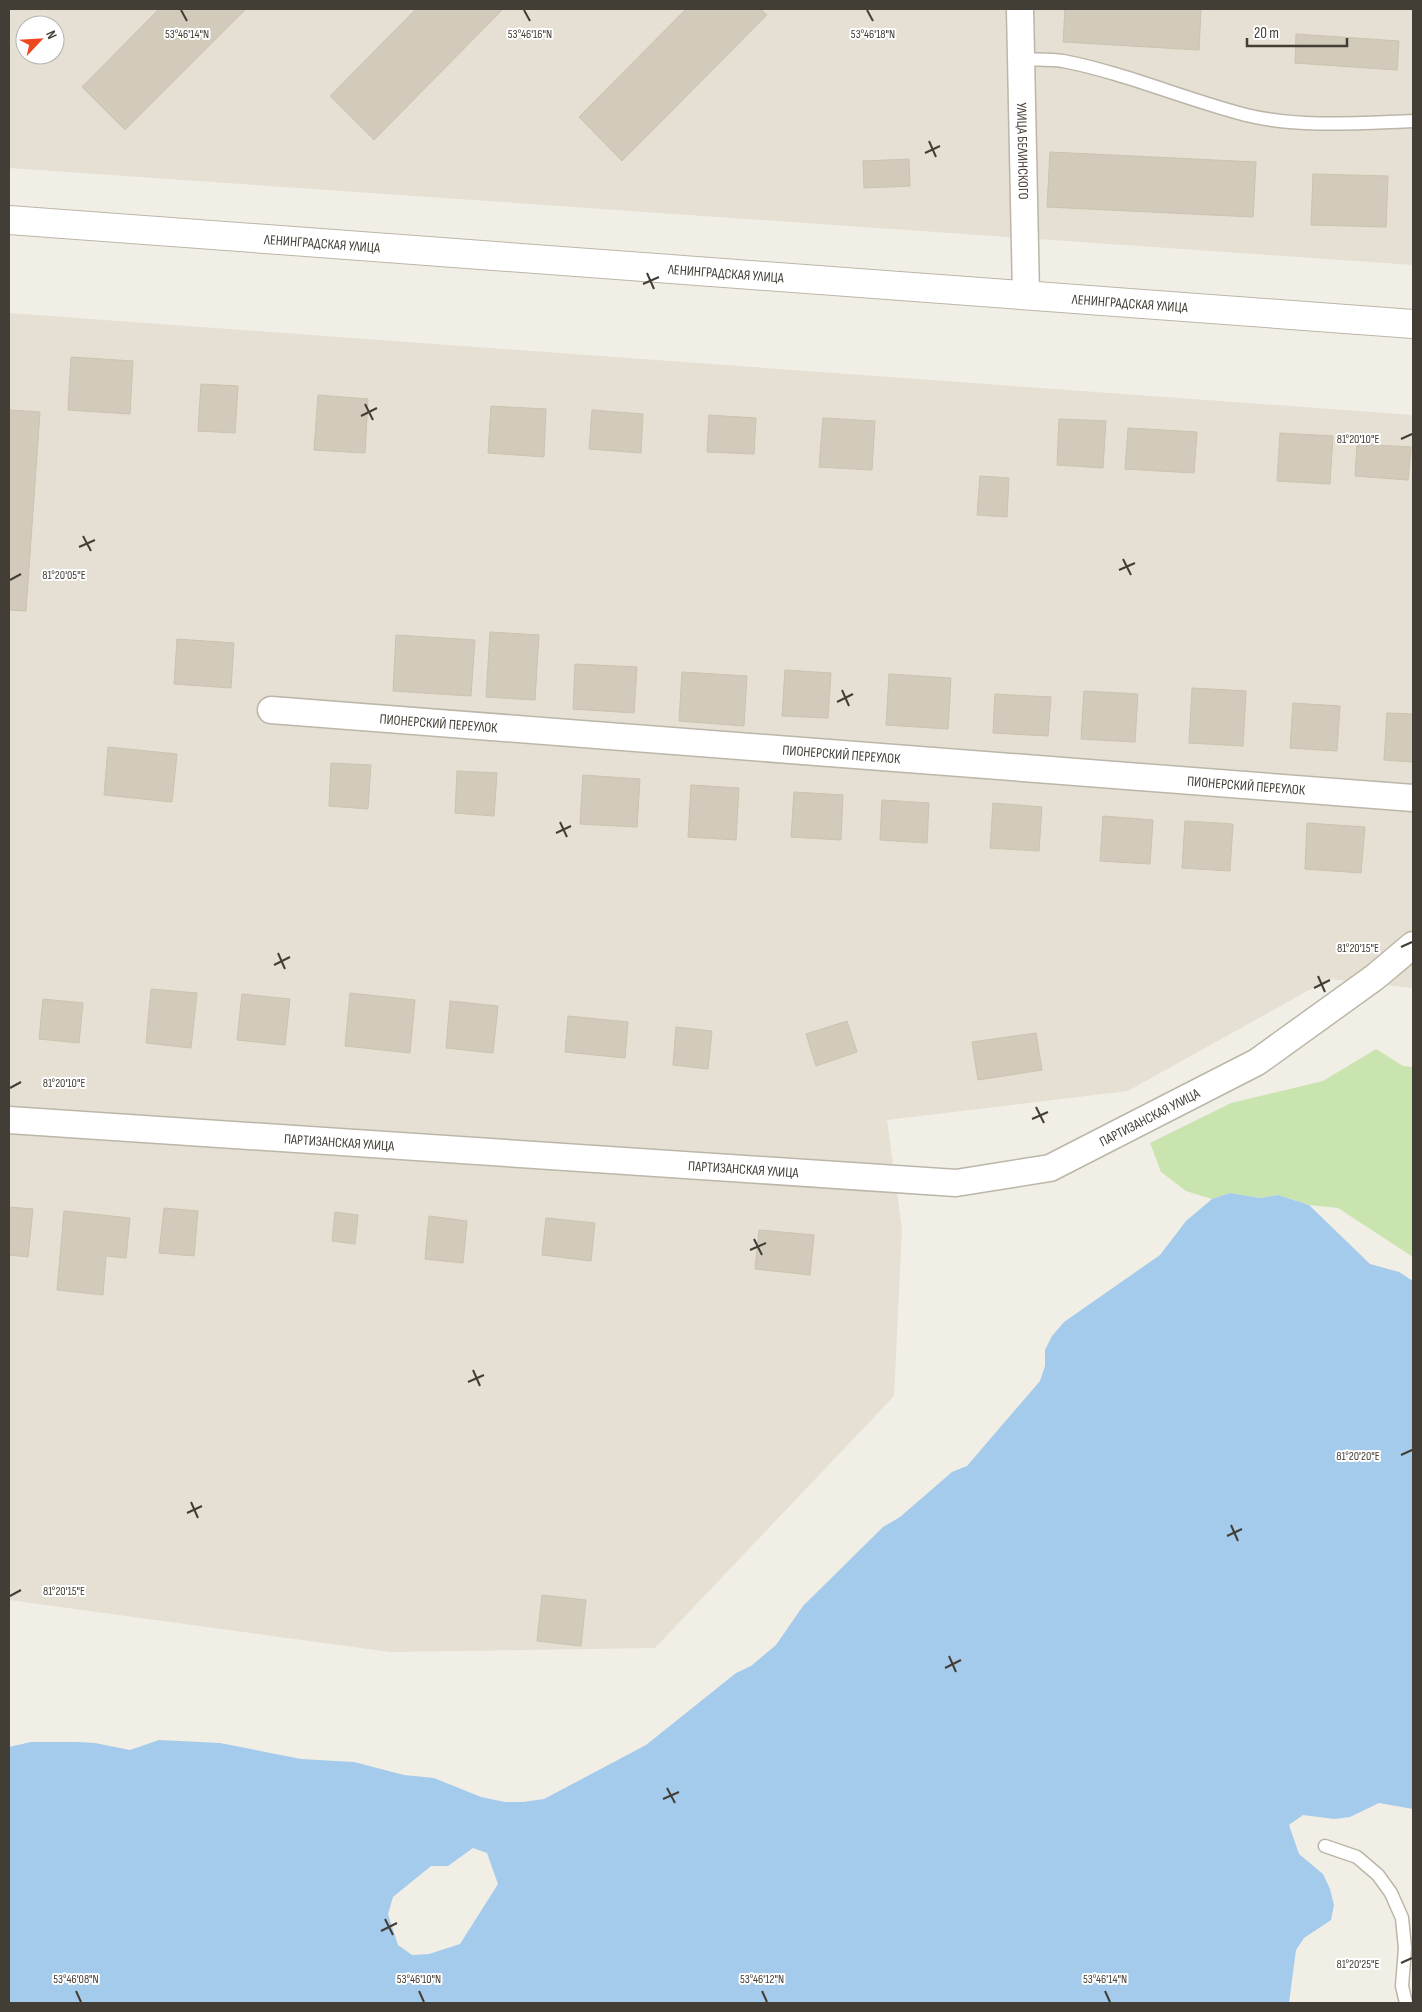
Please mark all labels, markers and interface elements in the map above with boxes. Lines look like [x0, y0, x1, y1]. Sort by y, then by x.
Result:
north arrow [15, 15, 65, 65]
scale bar [1247, 15, 1347, 47]
text: 20 m [1254, 24, 1279, 43]
text: 53°46'14"N [165, 27, 209, 42]
text: 53°46'16"N [508, 27, 552, 42]
text: 53°46'18"N [851, 27, 895, 42]
text: N [42, 28, 61, 42]
street label: УЛИЦА БЕЛИНСКОГО [1013, 102, 1032, 200]
street label: ЛЕНИНГРАДСКАЯ УЛИЦА [263, 230, 382, 256]
street label: ЛЕНИНГРАДСКАЯ УЛИЦА [666, 260, 786, 286]
street label: ЛЕНИНГРАДСКАЯ УЛИЦА [1070, 290, 1189, 316]
text: 81°20'10"E [1337, 432, 1379, 447]
text: 81°20'05"E [42, 568, 86, 583]
street label: ПИОНЕРСКИЙ ПЕРЕУЛОК [379, 710, 499, 736]
street label: ПИОНЕРСКИЙ ПЕРЕУЛОК [782, 741, 902, 767]
street label: ПИОНЕРСКИЙ ПЕРЕУЛОК [1186, 772, 1306, 798]
text: 81°20'15"E [1337, 941, 1379, 956]
text: 81°20'10"E [43, 1076, 85, 1091]
street label: ПАРТИЗАНСКАЯ УЛИЦА [1096, 1084, 1203, 1150]
street label: ПАРТИЗАНСКАЯ УЛИЦА [284, 1130, 396, 1154]
street label: ПАРТИЗАНСКАЯ УЛИЦА [688, 1157, 800, 1181]
text: 81°20'20"E [1336, 1449, 1380, 1464]
text: 81°20'15"E [43, 1584, 85, 1599]
text: 81°20'25"E [1337, 1957, 1379, 1972]
text: 53°46'08"N [53, 1972, 99, 1987]
text: 53°46'10"N [397, 1972, 441, 1987]
text: 53°46'12"N [740, 1972, 784, 1987]
text: 53°46'14"N [1083, 1972, 1127, 1987]

